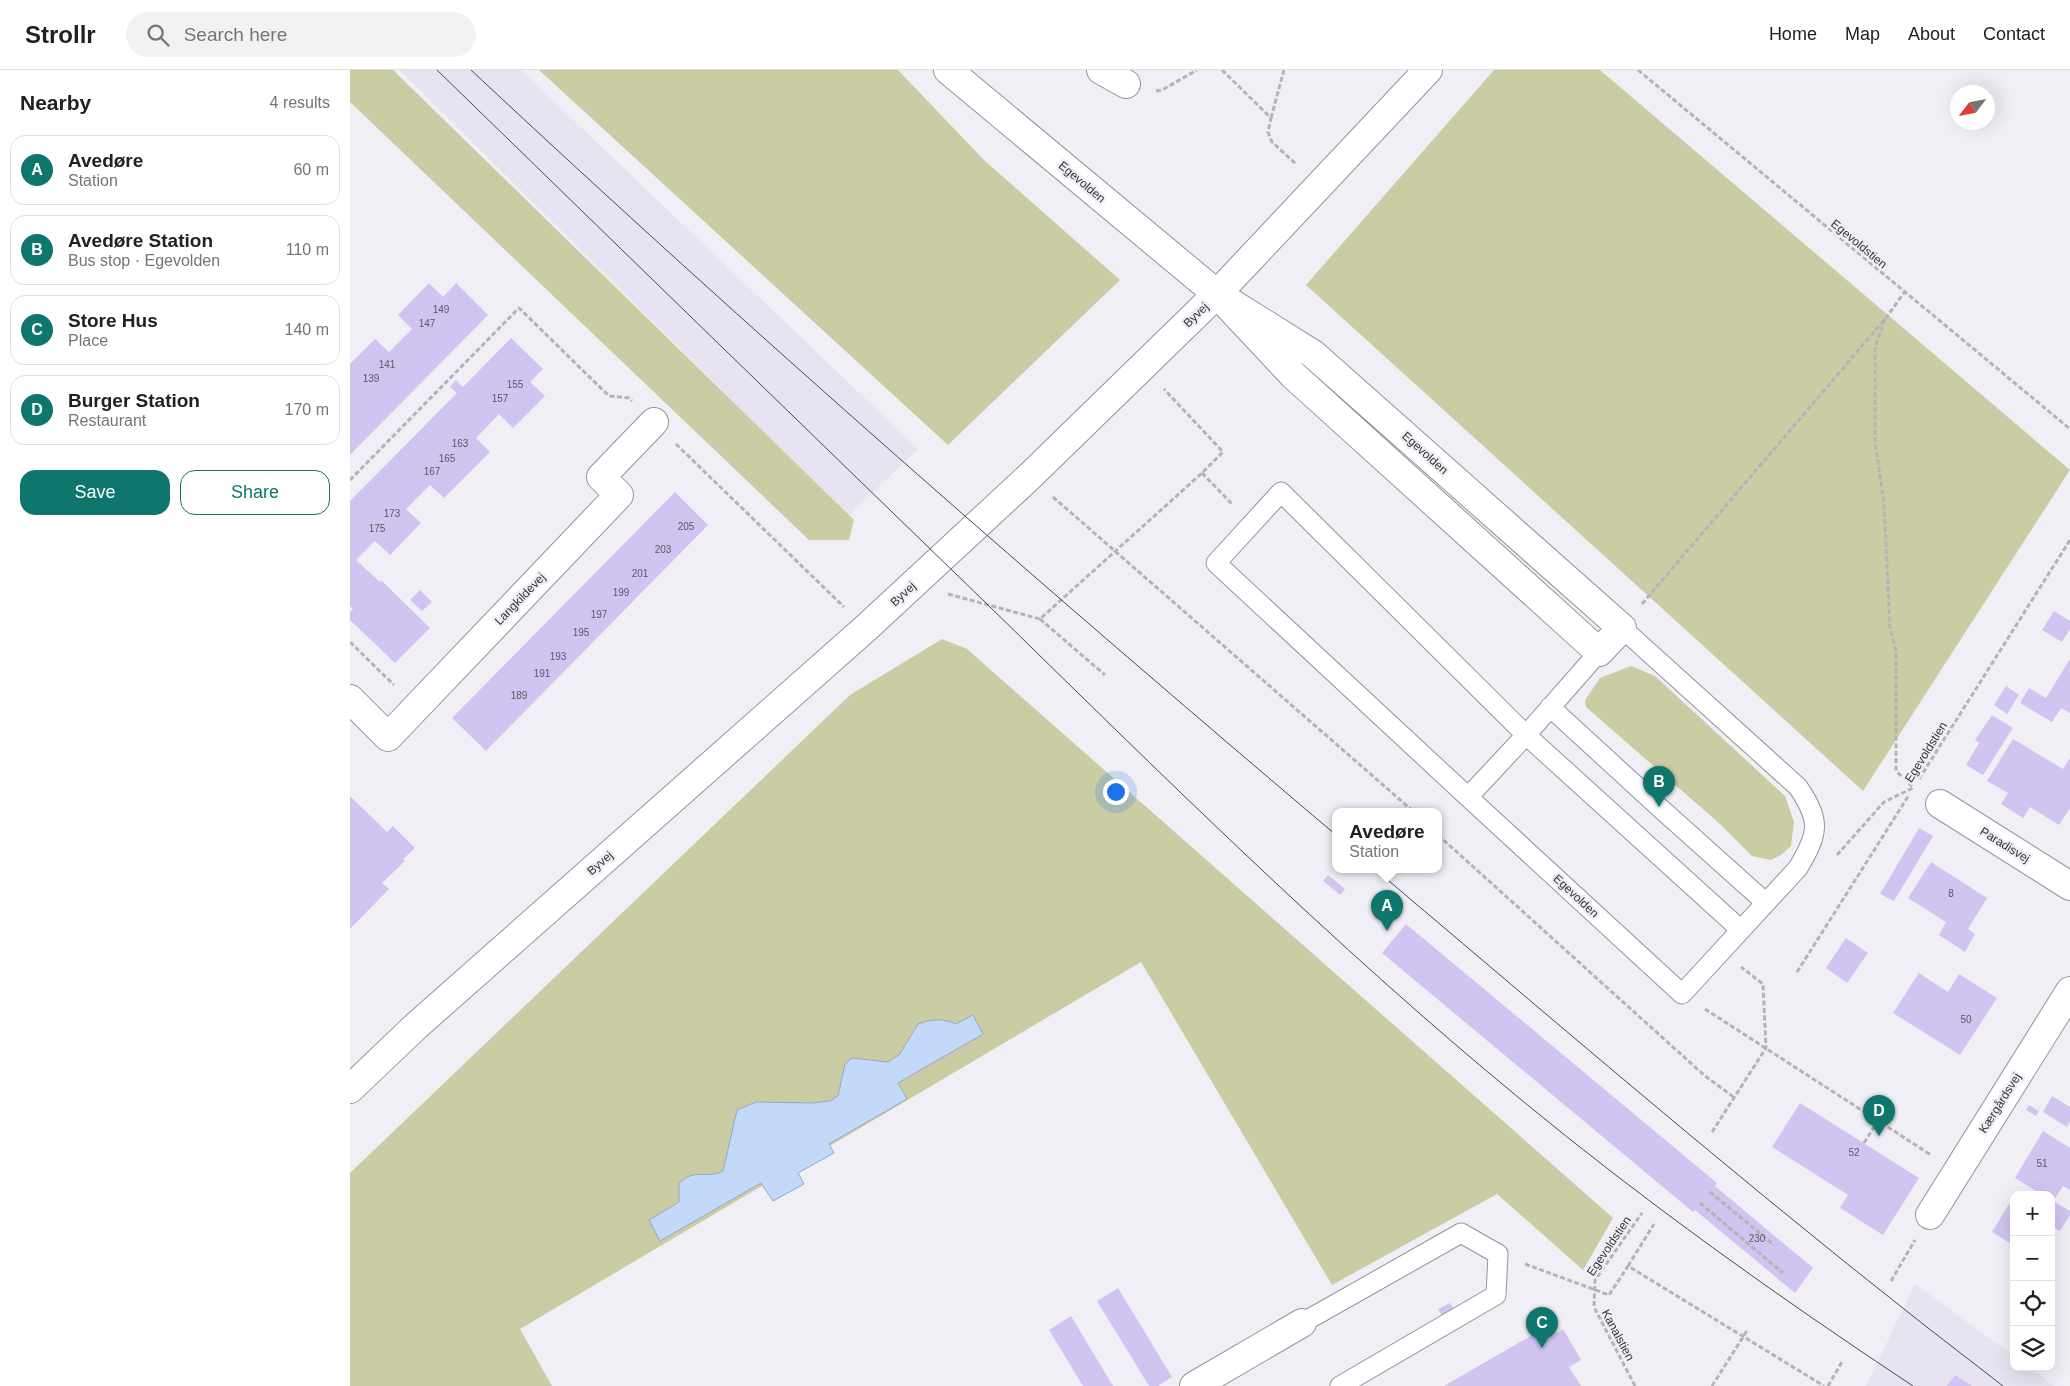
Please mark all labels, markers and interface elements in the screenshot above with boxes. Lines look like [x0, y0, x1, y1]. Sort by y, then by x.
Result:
search box [126, 12, 476, 57]
text: Strollr [25, 21, 96, 48]
icon: search [144, 21, 172, 49]
text: Search here [184, 24, 287, 45]
text: Home [1769, 24, 1817, 44]
text: Map [1845, 24, 1880, 44]
text: About [1908, 24, 1955, 44]
text: Contact [1983, 24, 2045, 44]
north arrow [1950, 85, 1995, 130]
text: Nearby [20, 91, 91, 114]
text: 4 results [270, 94, 330, 111]
text: Avedøre [68, 150, 143, 171]
street label: Egevolden [1056, 158, 1108, 206]
text: A [31, 161, 43, 178]
text: 60 m [293, 161, 329, 178]
text: Station [68, 172, 118, 189]
street label: Egevoldstien [1828, 217, 1890, 271]
text: Avedøre Station [68, 230, 213, 251]
text: B [31, 241, 43, 258]
text: 110 m [286, 241, 329, 258]
text: Bus stop · Egevolden [68, 252, 220, 269]
street label: Byvej [1181, 300, 1211, 330]
house number: 149 [433, 304, 450, 315]
text: Store Hus [68, 310, 158, 331]
house number: 147 [419, 318, 436, 329]
text: C [31, 321, 43, 338]
text: 140 m [285, 321, 329, 338]
text: Place [68, 332, 108, 349]
house number: 141 [379, 359, 396, 370]
house number: 139 [363, 373, 380, 384]
house number: 155 [507, 379, 524, 390]
text: Burger Station [68, 390, 200, 411]
house number: 157 [492, 393, 509, 404]
text: D [31, 401, 43, 418]
text: 170 m [285, 401, 329, 418]
text: Restaurant [68, 412, 146, 429]
street label: Egevolden [1399, 429, 1451, 477]
house number: 163 [452, 438, 469, 449]
house number: 165 [439, 453, 456, 464]
house number: 167 [424, 466, 441, 477]
button: Save [20, 470, 170, 515]
button: Share [180, 470, 330, 515]
house number: 173 [384, 508, 401, 519]
house number: 205 [678, 521, 695, 532]
house number: 175 [369, 523, 386, 534]
house number: 203 [655, 544, 672, 555]
house number: 201 [632, 568, 649, 579]
street label: Langkildevej [492, 570, 548, 628]
street label: Byvej [887, 579, 919, 609]
house number: 199 [613, 587, 630, 598]
house number: 197 [591, 609, 608, 620]
house number: 195 [573, 627, 590, 638]
house number: 193 [550, 651, 567, 662]
house number: 191 [534, 668, 551, 679]
house number: 189 [511, 690, 528, 701]
street label: Egevoldstien [1902, 719, 1950, 785]
pin: B [1643, 766, 1675, 807]
your location [1103, 779, 1129, 805]
popup [1332, 808, 1442, 873]
text: Avedøre [1349, 821, 1425, 842]
street label: Paradisvej [1978, 824, 2032, 866]
text: Station [1349, 843, 1399, 860]
street label: Byvej [584, 848, 616, 878]
street label: Egevolden [1550, 872, 1602, 920]
house number: 8 [1948, 888, 1954, 899]
pin: A [1371, 890, 1403, 931]
house number: 50 [1960, 1014, 1972, 1025]
street label: Kærgårdsvej [1976, 1070, 2024, 1136]
pin: D [1863, 1095, 1895, 1136]
house number: 52 [1848, 1147, 1860, 1158]
house number: 51 [2036, 1158, 2048, 1169]
map controls [2010, 1191, 2055, 1371]
button: + [2010, 1191, 2055, 1236]
street label: Egevoldstien [1584, 1214, 1634, 1278]
house number: 230 [1749, 1233, 1766, 1244]
button: − [2010, 1236, 2055, 1281]
button: locate [2010, 1281, 2055, 1326]
pin: C [1526, 1307, 1558, 1348]
street label: Kanalstien [1599, 1307, 1637, 1363]
button: layers [2010, 1326, 2055, 1371]

